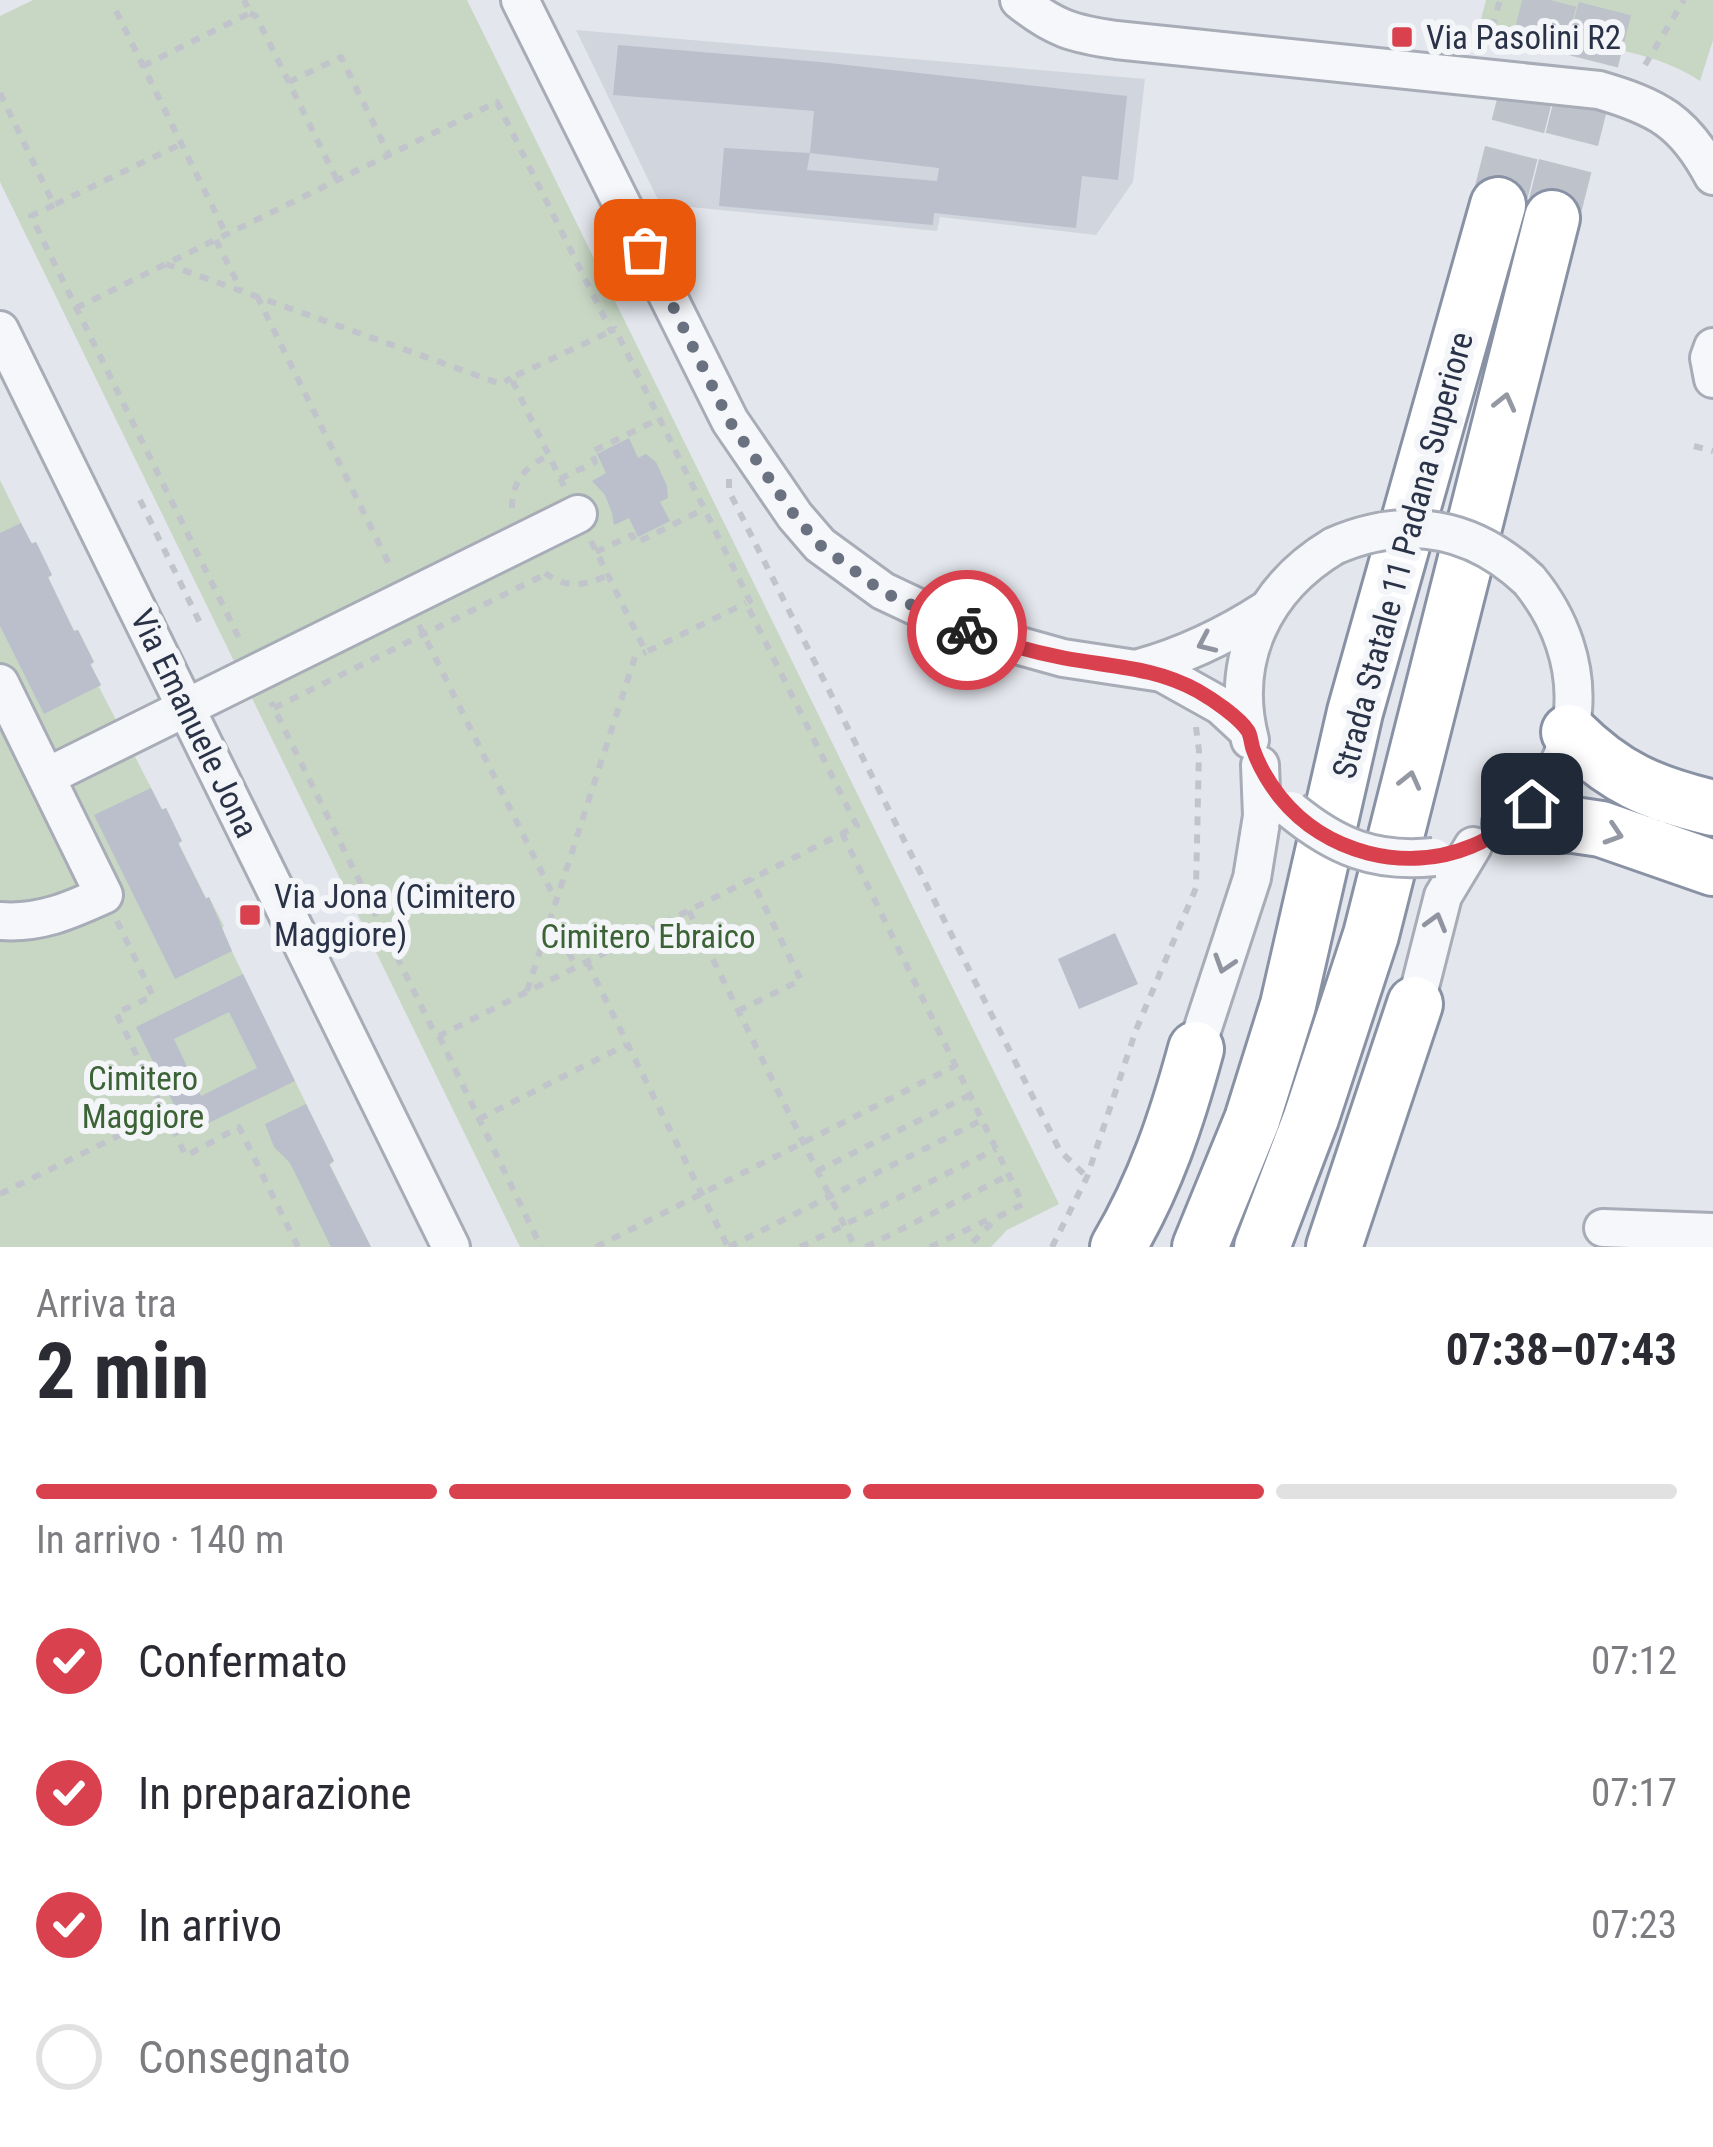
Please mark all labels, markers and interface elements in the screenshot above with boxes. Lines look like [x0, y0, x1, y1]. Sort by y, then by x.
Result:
place label: Via Pasolini R2 [1426, 18, 1621, 57]
marker: Via Pasolini R2 [1389, 24, 1415, 50]
pin [594, 199, 696, 301]
icon: bag [612, 217, 678, 283]
street label: Strada Statale 11 Padana Superiore [1324, 328, 1481, 783]
one-way arrow [1491, 393, 1516, 413]
courier [907, 570, 1027, 690]
icon: bike [934, 597, 1000, 663]
street label: Via Emanuele Jona [122, 603, 267, 844]
one-way arrow [1196, 629, 1218, 653]
pin [1481, 753, 1583, 855]
one-way arrow [1396, 771, 1421, 791]
icon: home [1499, 771, 1565, 837]
one-way arrow [1602, 820, 1623, 845]
place label: Via Jona (Cimitero Maggiore) [274, 877, 516, 954]
marker: Via Jona (Cimitero Maggiore) [237, 902, 263, 928]
one-way arrow [1422, 912, 1447, 933]
park label: Cimitero Ebraico [540, 917, 756, 956]
one-way arrow [1213, 953, 1238, 974]
park label: Cimitero Maggiore [82, 1059, 204, 1136]
text: Arriva tra [36, 1281, 177, 1327]
text: 07:38–07:43 [1446, 1323, 1677, 1376]
text: 2 min [36, 1326, 209, 1417]
text: In arrivo · 140 m [36, 1517, 284, 1563]
icon: check [36, 1628, 102, 1694]
text: Confermato [138, 1635, 347, 1688]
text: 07:12 [1591, 1638, 1677, 1684]
icon: check [36, 1760, 102, 1826]
text: In preparazione [138, 1767, 412, 1820]
text: 07:17 [1591, 1770, 1677, 1816]
icon: check [36, 1892, 102, 1958]
text: In arrivo [138, 1899, 282, 1952]
text: 07:23 [1591, 1902, 1677, 1948]
text: Consegnato [138, 2031, 351, 2084]

